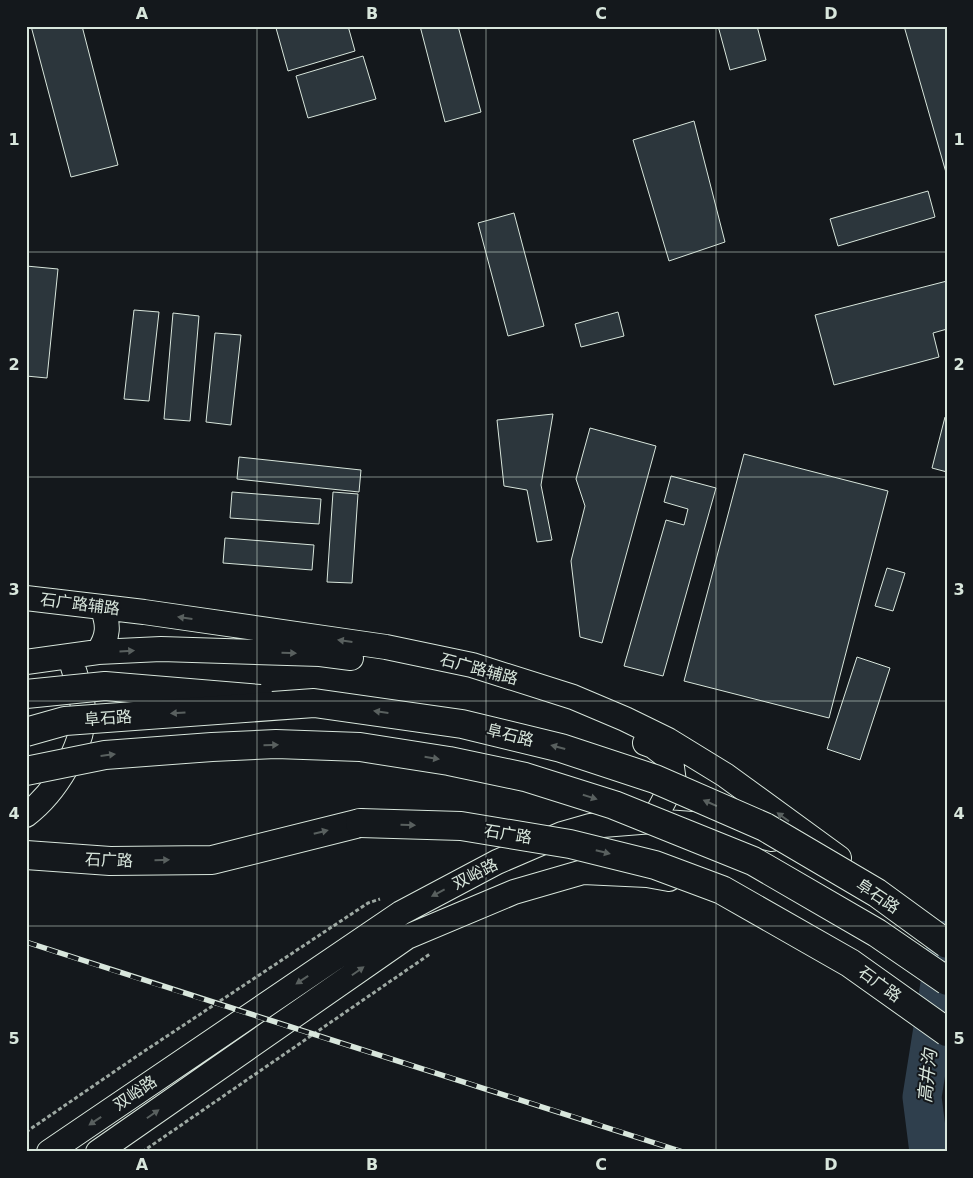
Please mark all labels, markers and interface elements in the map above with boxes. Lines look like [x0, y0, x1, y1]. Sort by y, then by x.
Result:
text: A [136, 4, 149, 23]
text: B [366, 4, 378, 23]
text: C [595, 4, 607, 23]
text: D [824, 4, 838, 23]
text: 1 [8, 130, 20, 149]
text: 1 [953, 130, 965, 149]
text: 2 [8, 355, 20, 374]
text: 2 [953, 355, 965, 374]
text: 3 [8, 580, 20, 599]
text: 3 [953, 580, 965, 599]
street label: 石广路辅路 [39, 590, 121, 618]
one-way arrow [176, 613, 192, 621]
one-way arrow [337, 637, 353, 645]
one-way arrow [119, 646, 135, 654]
one-way arrow [282, 649, 298, 657]
street label: 石广路辅路 [438, 649, 520, 689]
street label: 阜石路 [83, 707, 133, 729]
one-way arrow [373, 708, 389, 716]
one-way arrow [170, 709, 186, 717]
street label: 阜石路 [484, 720, 536, 750]
one-way arrow [263, 741, 279, 749]
one-way arrow [550, 743, 565, 751]
one-way arrow [101, 751, 117, 759]
one-way arrow [424, 755, 440, 763]
one-way arrow [582, 794, 597, 801]
one-way arrow [703, 799, 717, 807]
text: 4 [8, 804, 20, 823]
text: 4 [953, 804, 965, 823]
one-way arrow [776, 812, 790, 822]
one-way arrow [401, 821, 417, 829]
street label: 石广路 [483, 821, 533, 847]
one-way arrow [314, 828, 329, 836]
one-way arrow [596, 848, 611, 856]
street label: 石广路 [85, 850, 133, 870]
street label: 双峪路 [449, 855, 501, 893]
one-way arrow [155, 856, 171, 864]
street label: 阜石路 [853, 875, 903, 917]
one-way arrow [431, 889, 446, 897]
street label: 石广路 [855, 962, 905, 1006]
one-way arrow [351, 966, 365, 976]
one-way arrow [295, 975, 308, 985]
text: 5 [8, 1029, 20, 1048]
text: 5 [953, 1029, 965, 1048]
water label: 高井沟 [914, 1046, 940, 1104]
street label: 双峪路 [110, 1072, 160, 1114]
one-way arrow [146, 1109, 160, 1119]
one-way arrow [88, 1116, 101, 1126]
text: A [136, 1155, 149, 1174]
text: B [366, 1155, 378, 1174]
text: C [595, 1155, 607, 1174]
text: D [824, 1155, 838, 1174]

